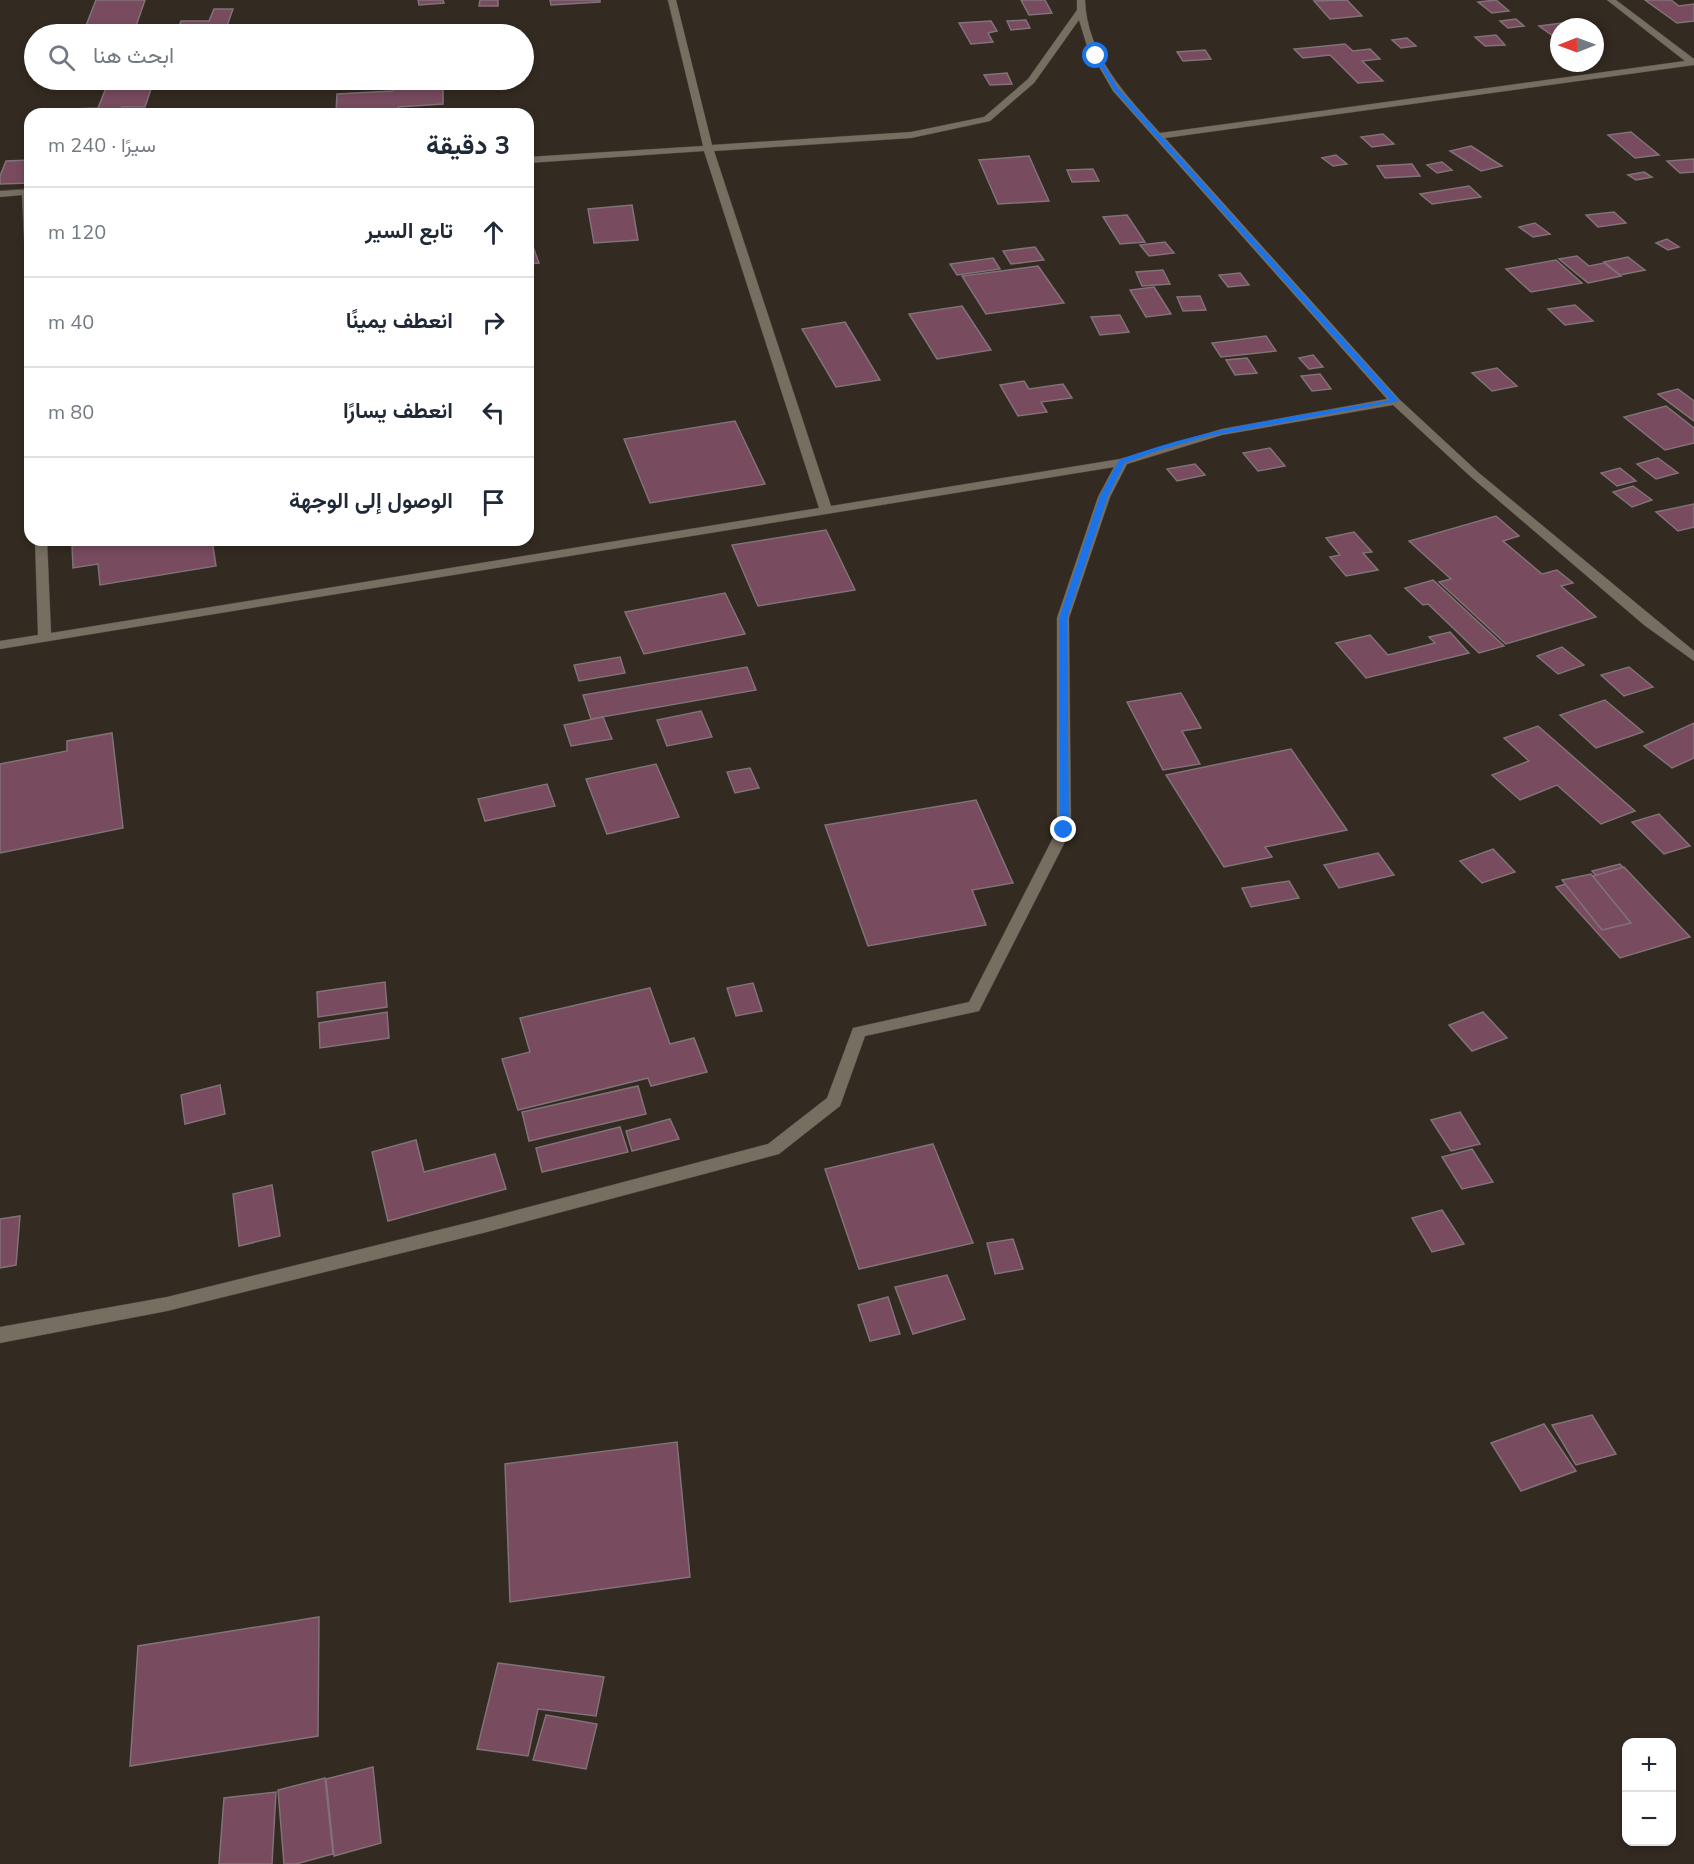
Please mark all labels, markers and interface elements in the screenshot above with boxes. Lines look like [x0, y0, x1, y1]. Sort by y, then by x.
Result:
north arrow [1550, 18, 1604, 72]
search box [24, 24, 534, 90]
icon: search [45, 41, 78, 74]
text: ابحث هنا [93, 41, 174, 71]
route start [1082, 42, 1108, 68]
text: 3 دقيقة [426, 128, 510, 163]
text: سيرًا · 240 m [48, 132, 156, 159]
text: تابع السير [365, 216, 453, 246]
icon: ahead [477, 216, 510, 249]
text: 120 m [48, 219, 106, 246]
text: انعطف يمينًا [346, 306, 453, 336]
icon: right [477, 306, 510, 339]
text: 40 m [48, 309, 94, 336]
text: انعطف يسارًا [343, 396, 453, 426]
icon: left [477, 396, 510, 429]
text: 80 m [48, 399, 94, 426]
text: الوصول إلى الوجهة [289, 486, 453, 516]
icon: arrive [477, 486, 510, 519]
route end [1050, 816, 1076, 842]
map controls [1622, 1738, 1676, 1846]
button: + [1622, 1738, 1676, 1792]
button: − [1622, 1792, 1676, 1846]

